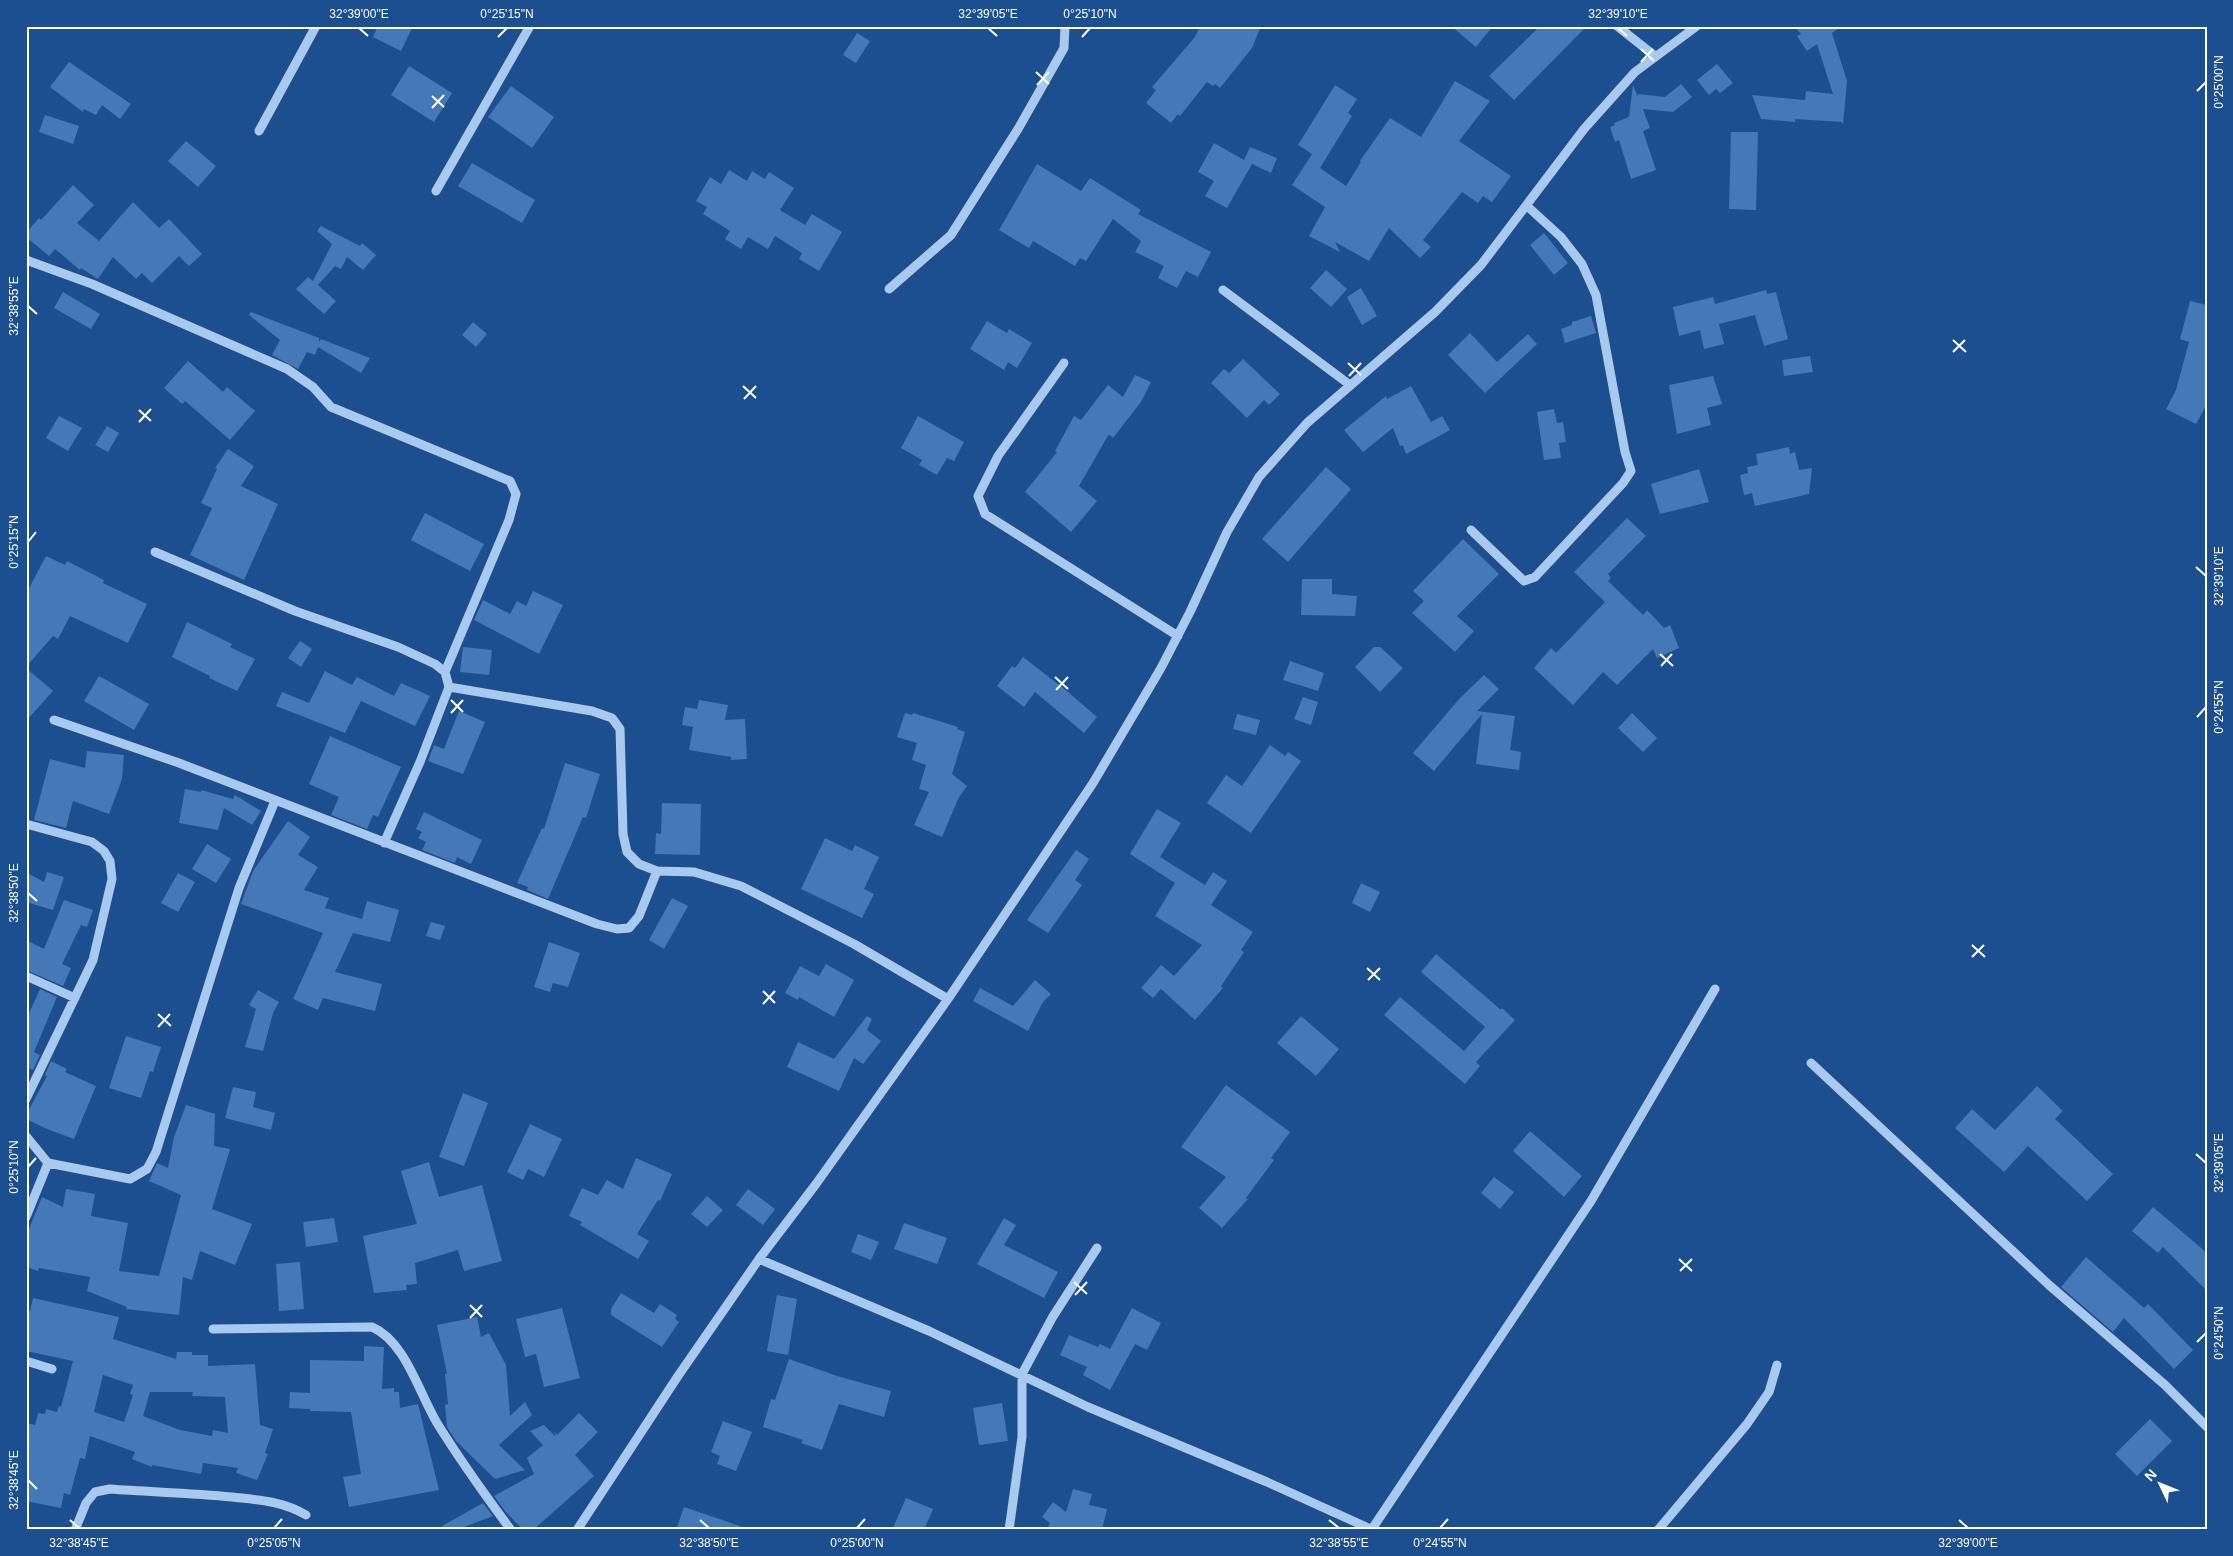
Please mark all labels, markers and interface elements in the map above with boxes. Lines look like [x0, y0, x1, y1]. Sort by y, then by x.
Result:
text: 32°39'00"E [329, 7, 389, 21]
text: 0°25'15"N [480, 7, 534, 21]
text: 32°39'05"E [958, 7, 1018, 21]
text: 0°25'10"N [1063, 7, 1117, 21]
text: 32°39'10"E [1588, 7, 1648, 21]
text: 0°25'00"N [2212, 55, 2226, 109]
text: 32°38'55"E [7, 276, 21, 336]
text: 0°25'15"N [7, 515, 21, 569]
text: 32°39'10"E [2212, 546, 2226, 606]
text: 0°24'55"N [2212, 680, 2226, 734]
text: 32°38'50"E [7, 863, 21, 923]
text: 32°39'05"E [2212, 1133, 2226, 1193]
text: 0°25'10"N [7, 1140, 21, 1194]
text: 0°24'50"N [2212, 1306, 2226, 1360]
text: 32°38'45"E [7, 1450, 21, 1510]
north arrow [2136, 1458, 2186, 1508]
text: N [2141, 1466, 2160, 1484]
text: 32°38'45"E [49, 1536, 109, 1550]
text: 0°25'05"N [247, 1536, 301, 1550]
text: 32°38'50"E [679, 1536, 739, 1550]
text: 0°25'00"N [830, 1536, 884, 1550]
text: 32°38'55"E [1309, 1536, 1369, 1550]
text: 0°24'55"N [1413, 1536, 1467, 1550]
text: 32°39'00"E [1938, 1536, 1998, 1550]

